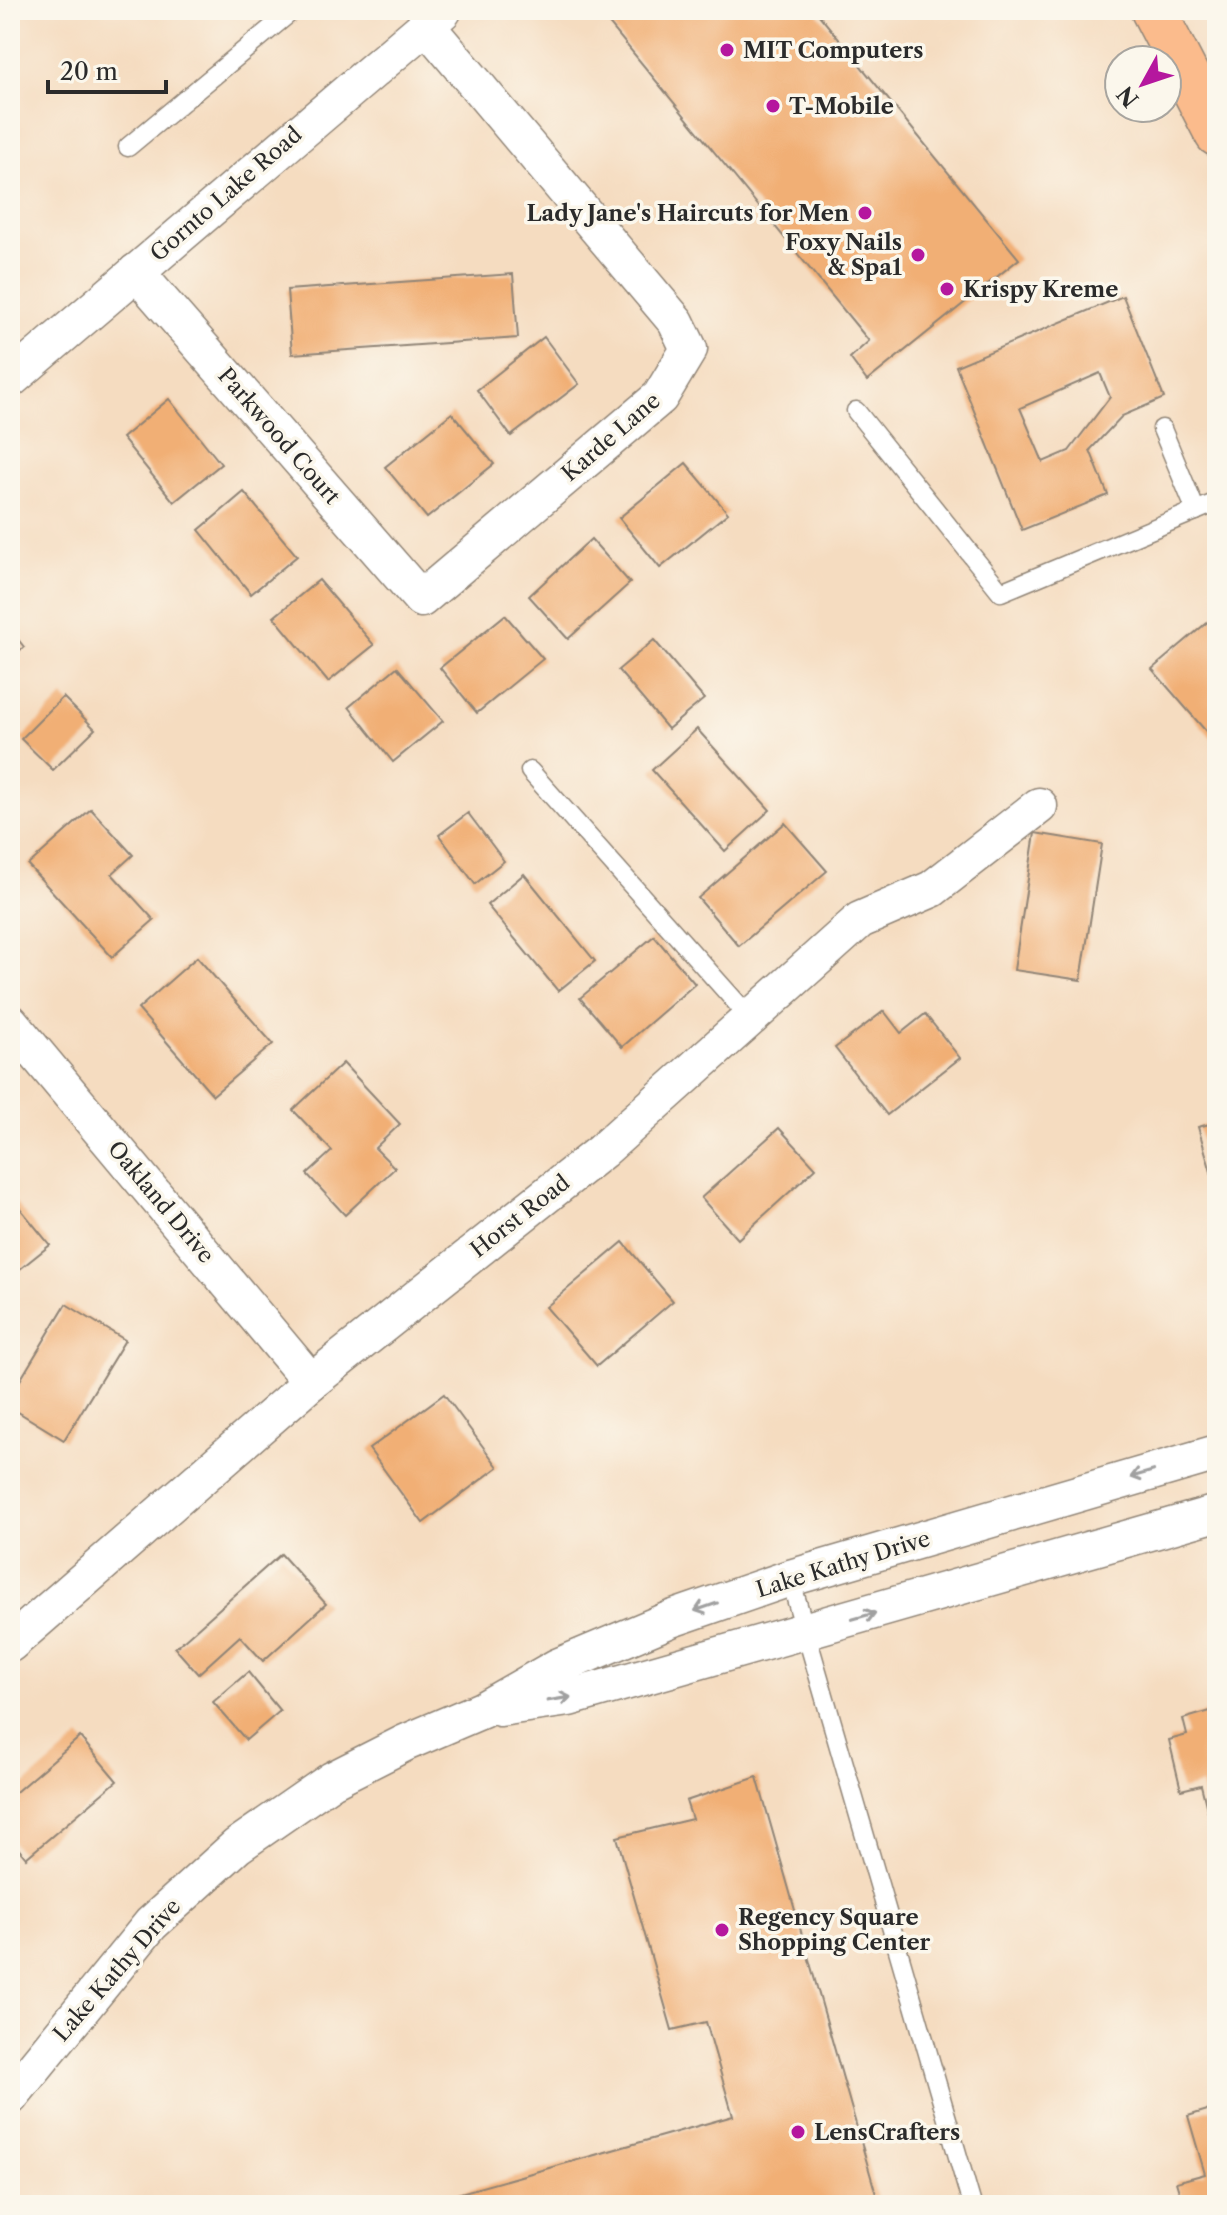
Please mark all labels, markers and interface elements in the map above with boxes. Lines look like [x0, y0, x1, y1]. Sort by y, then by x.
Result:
place label: MIT Computers [743, 37, 923, 64]
marker: MIT Computers [718, 41, 736, 59]
scale bar [48, 44, 166, 94]
north arrow [1103, 44, 1183, 124]
text: 20 m [60, 57, 118, 86]
text: N [1112, 81, 1145, 113]
place label: T-Mobile [789, 93, 894, 120]
marker: T-Mobile [764, 97, 782, 115]
street label: Gornto Lake Road [145, 121, 307, 267]
place label: Lady Jane's Haircuts for Men [526, 200, 849, 227]
marker: Lady Jane's Haircuts for Men [856, 204, 874, 222]
place label: Foxy Nails & Spa1 [785, 229, 902, 281]
marker: Foxy Nails & Spa1 [909, 246, 927, 264]
place label: Krispy Kreme [963, 276, 1118, 303]
marker: Krispy Kreme [938, 280, 956, 298]
street label: Parkwood Court [212, 362, 346, 510]
street label: Karde Lane [556, 387, 666, 487]
street label: Oakland Drive [102, 1136, 220, 1268]
street label: Horst Road [465, 1169, 575, 1263]
one-way arrow [1130, 1468, 1156, 1483]
street label: Lake Kathy Drive [753, 1525, 933, 1603]
one-way arrow [694, 1601, 719, 1616]
one-way arrow [851, 1608, 876, 1622]
one-way arrow [546, 1691, 572, 1706]
street label: Lake Kathy Drive [48, 1893, 186, 2047]
place label: Regency Square Shopping Center [738, 1904, 931, 1956]
marker: Regency Square Shopping Center [713, 1921, 731, 1939]
place label: LensCrafters [814, 2119, 960, 2146]
marker: LensCrafters [789, 2123, 807, 2141]

